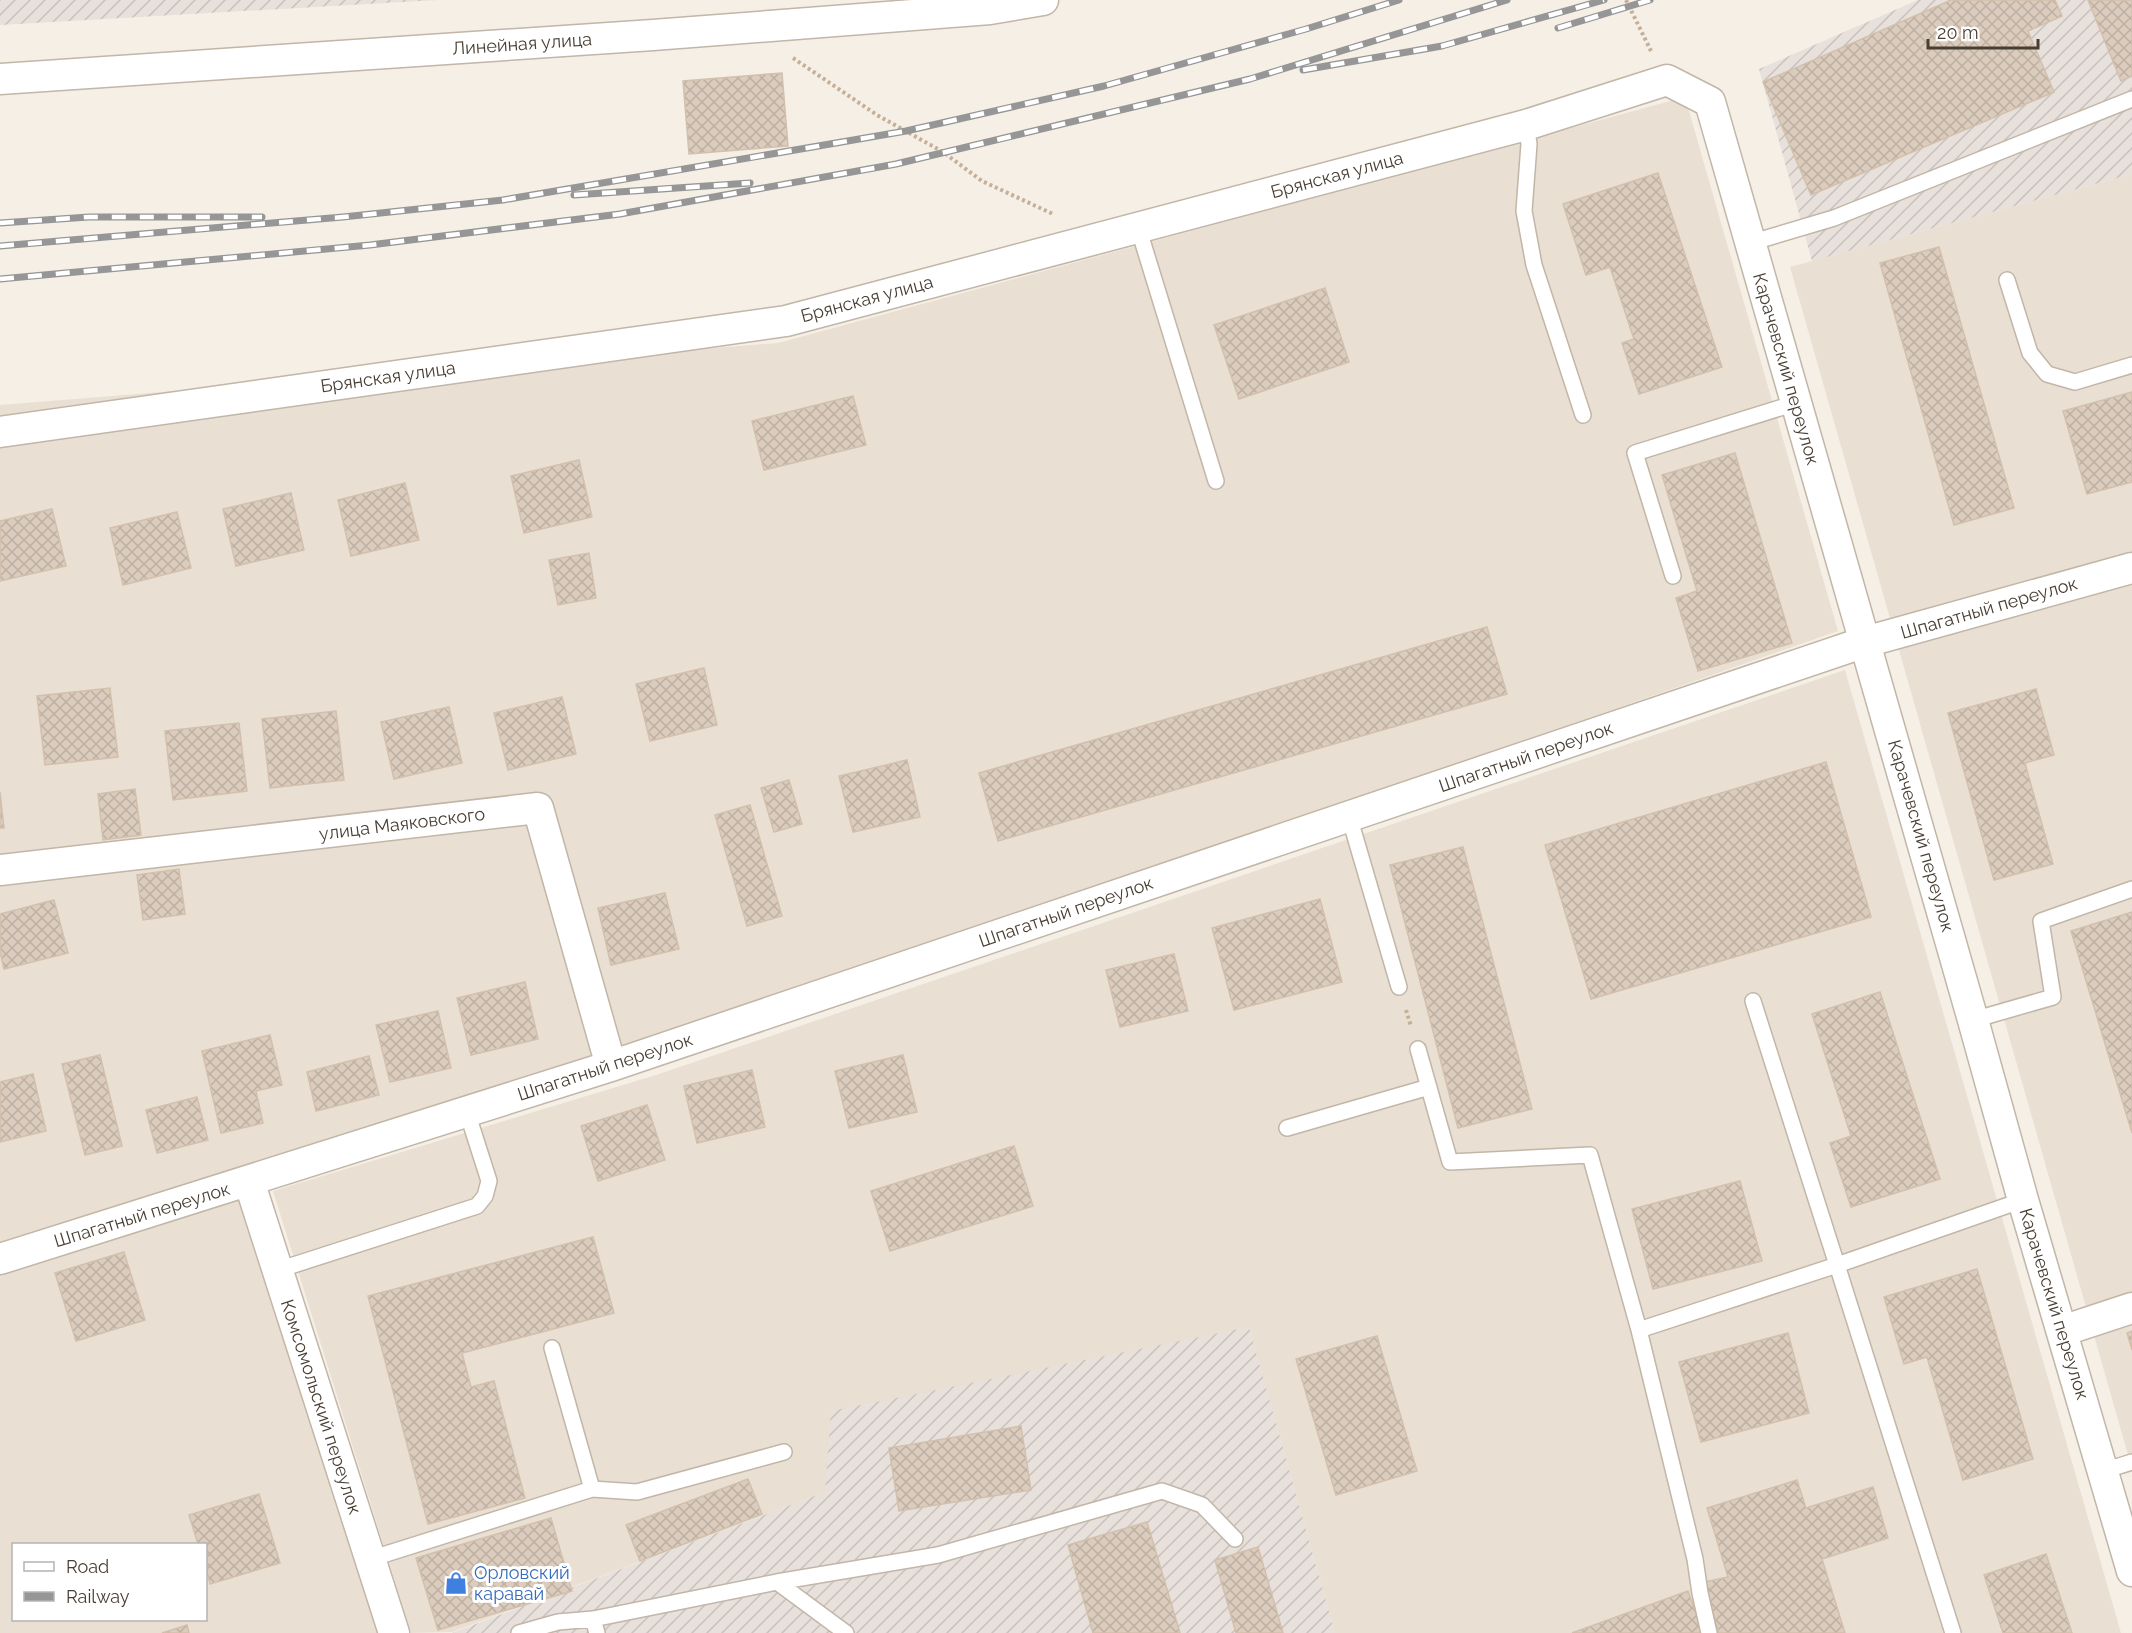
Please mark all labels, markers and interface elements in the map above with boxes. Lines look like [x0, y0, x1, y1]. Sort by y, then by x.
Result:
scale bar [1928, 12, 2038, 50]
text: 20 m [1937, 22, 1979, 43]
street label: Линейная улица [451, 28, 593, 59]
street label: Брянская улица [1268, 147, 1405, 202]
street label: Карачевский переулок [1749, 270, 1824, 467]
street label: Брянская улица [798, 271, 935, 326]
street label: Брянская улица [319, 357, 457, 396]
street label: Шпагатный переулок [1898, 572, 2080, 643]
street label: Шпагатный переулок [1436, 717, 1616, 796]
street label: Карачевский переулок [1884, 737, 1959, 934]
street label: улица Маяковского [318, 803, 486, 844]
street label: Шпагатный переулок [976, 872, 1156, 951]
street label: Шпагатный переулок [515, 1028, 695, 1105]
street label: Шпагатный переулок [51, 1178, 232, 1251]
street label: Карачевский переулок [2015, 1206, 2094, 1402]
street label: Комсомольский переулок [277, 1297, 366, 1517]
legend [12, 1543, 207, 1621]
text: Road [66, 1556, 109, 1577]
place label: Орловский каравай [474, 1562, 570, 1604]
shop icon: Орловский каравай [443, 1570, 469, 1596]
text: Railway [66, 1586, 130, 1607]

